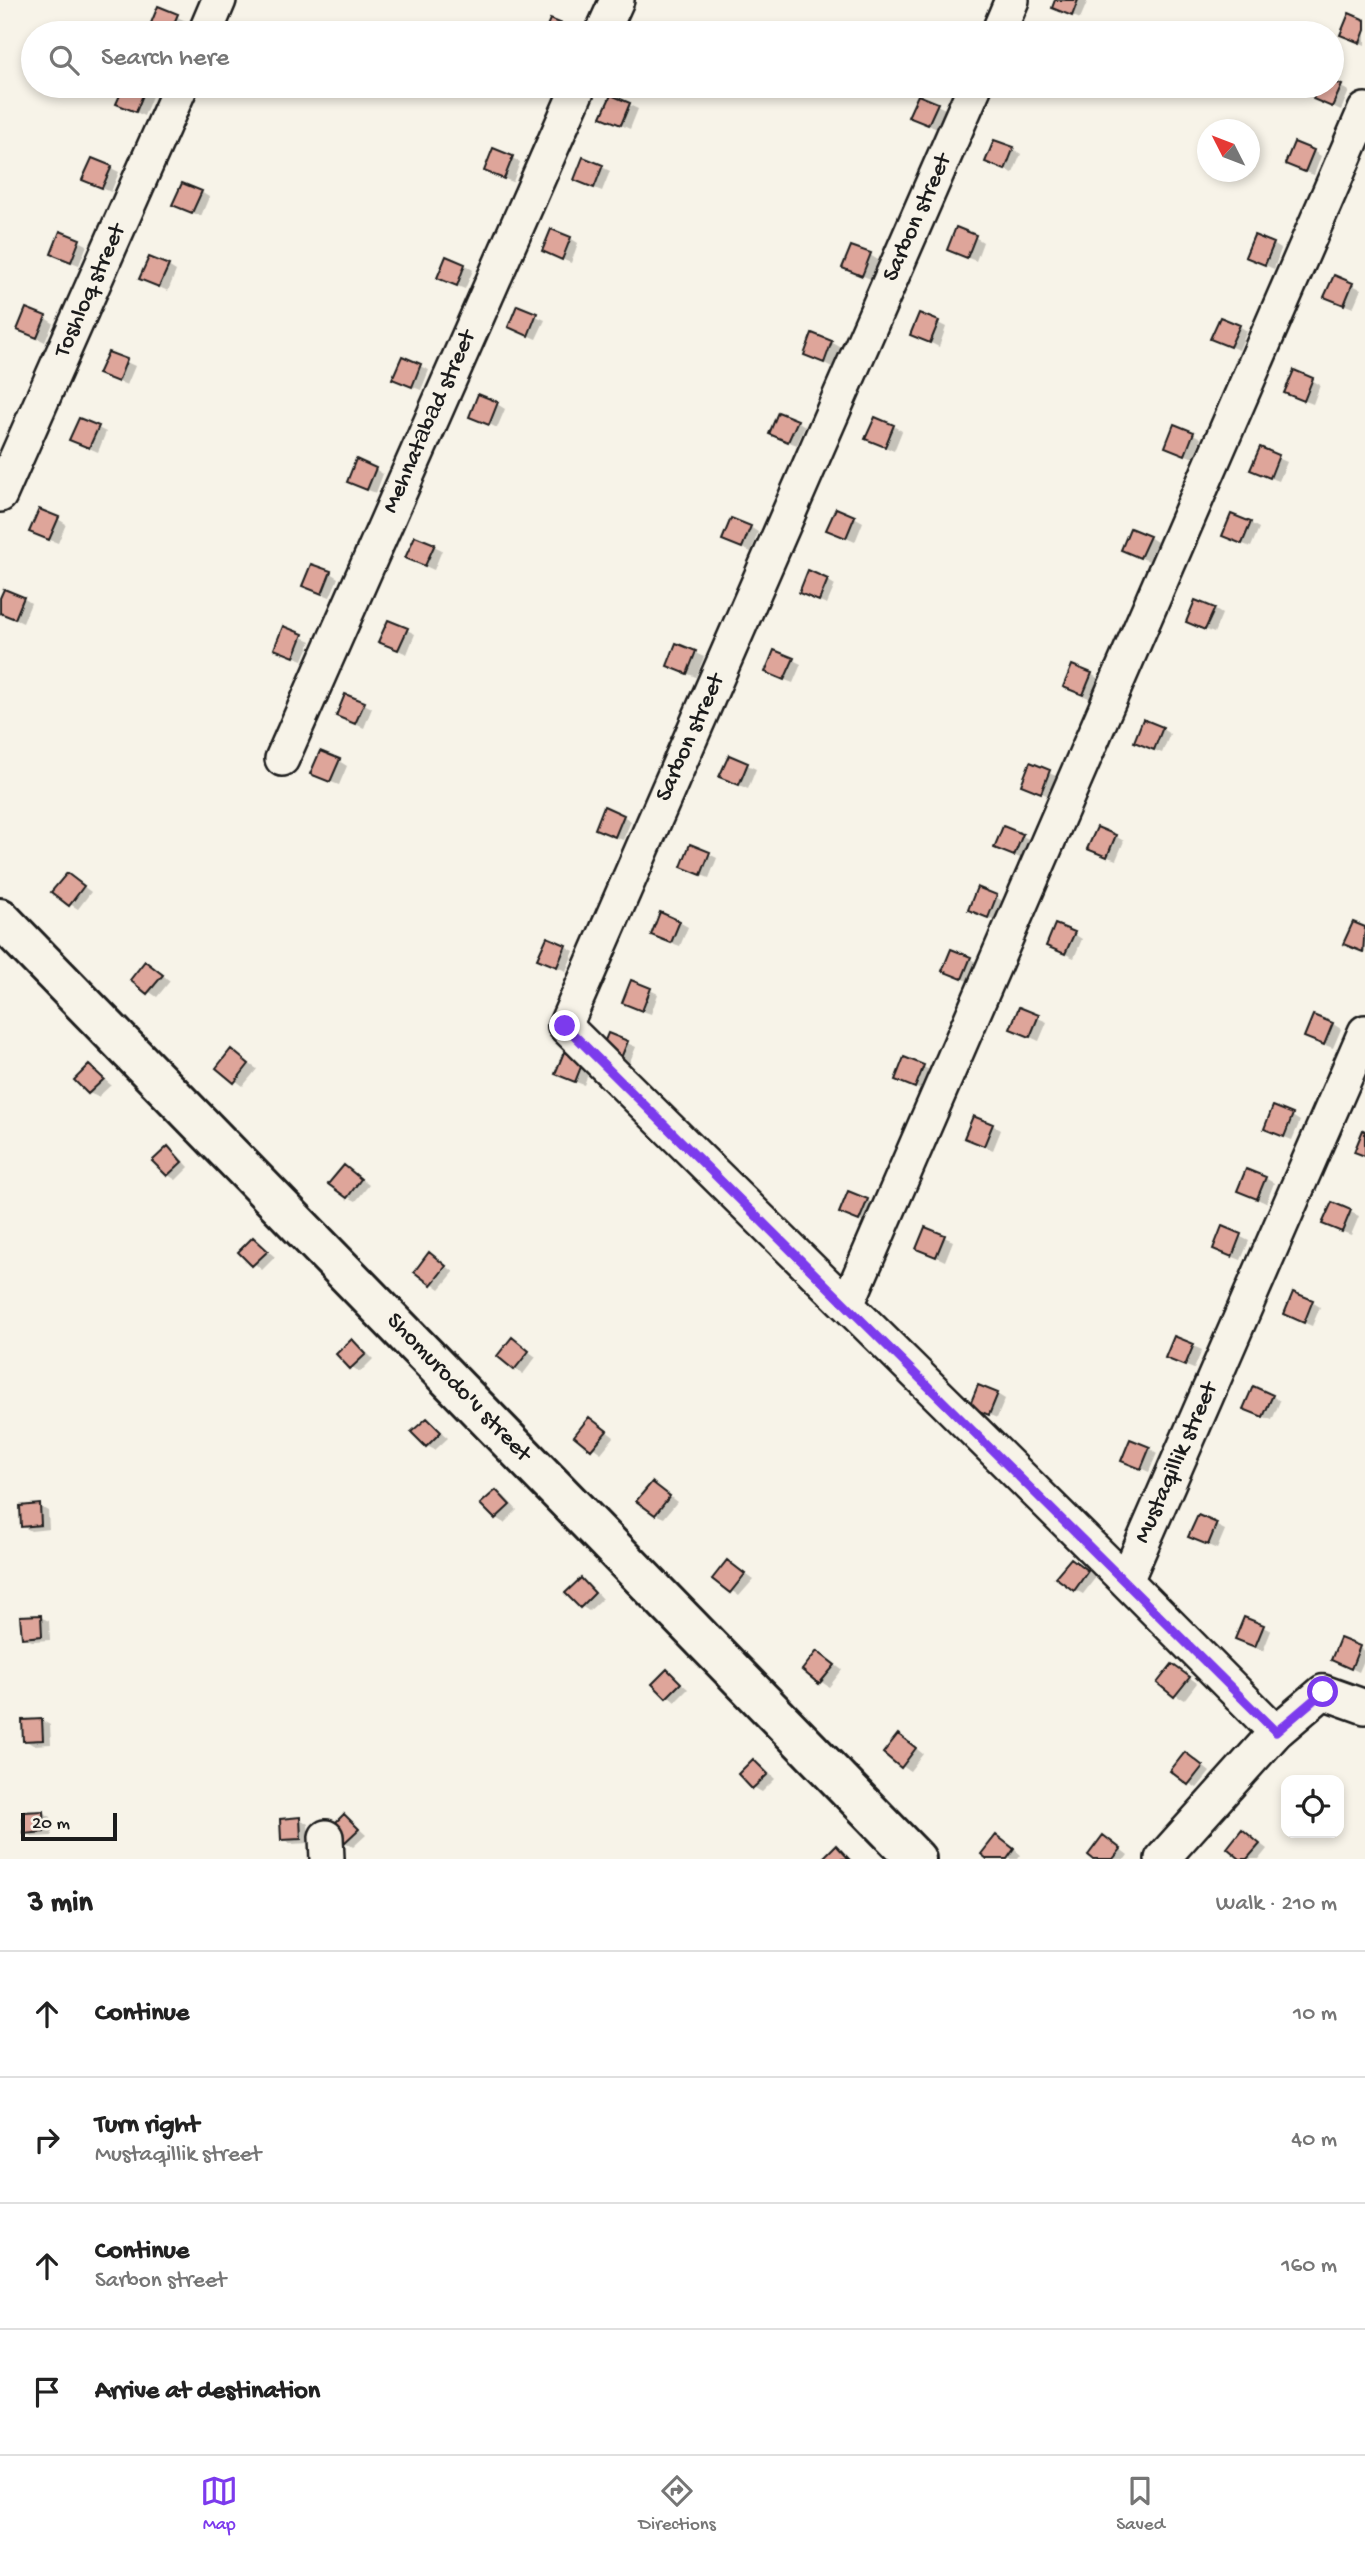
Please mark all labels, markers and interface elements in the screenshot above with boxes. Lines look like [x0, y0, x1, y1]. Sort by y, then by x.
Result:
search box [21, 21, 1344, 98]
icon: search [45, 41, 83, 79]
text: Search here [101, 44, 229, 75]
north arrow [1197, 119, 1260, 182]
street label: Sarbon street [877, 148, 960, 286]
street label: Toshloq street [48, 218, 134, 364]
street label: Mehnatаbаd street [377, 324, 484, 518]
street label: Sarbon street [650, 668, 733, 806]
route end [549, 1010, 580, 1041]
street label: Shomurodo'v street [379, 1307, 538, 1470]
street label: Mustaqillik street [1129, 1376, 1226, 1548]
route start [1307, 1676, 1338, 1707]
map controls [1281, 1775, 1344, 1838]
button: locate [1281, 1775, 1344, 1838]
scale bar [21, 1810, 117, 1842]
text: 20 m [32, 1813, 70, 1836]
text: 3 min [28, 1887, 93, 1922]
text: Walk · 210 m [1216, 1891, 1337, 1918]
icon: ahead [28, 1995, 66, 2033]
text: Continue [95, 1999, 189, 2030]
text: 10 m [1293, 2001, 1337, 2028]
text: Turn right [95, 2111, 199, 2142]
icon: right [28, 2121, 66, 2159]
text: 40 m [1291, 2127, 1337, 2154]
text: Mustaqillik street [95, 2142, 261, 2169]
text: Continue [95, 2237, 189, 2268]
icon: ahead [28, 2247, 66, 2285]
text: 160 m [1281, 2253, 1337, 2280]
text: Sarbon street [95, 2268, 226, 2295]
icon: arrive [28, 2373, 66, 2411]
text: Arrive at destination [95, 2377, 320, 2408]
tab: Map [200, 2472, 238, 2537]
tab: Directions [639, 2472, 716, 2537]
tab: Saved [1116, 2472, 1165, 2537]

